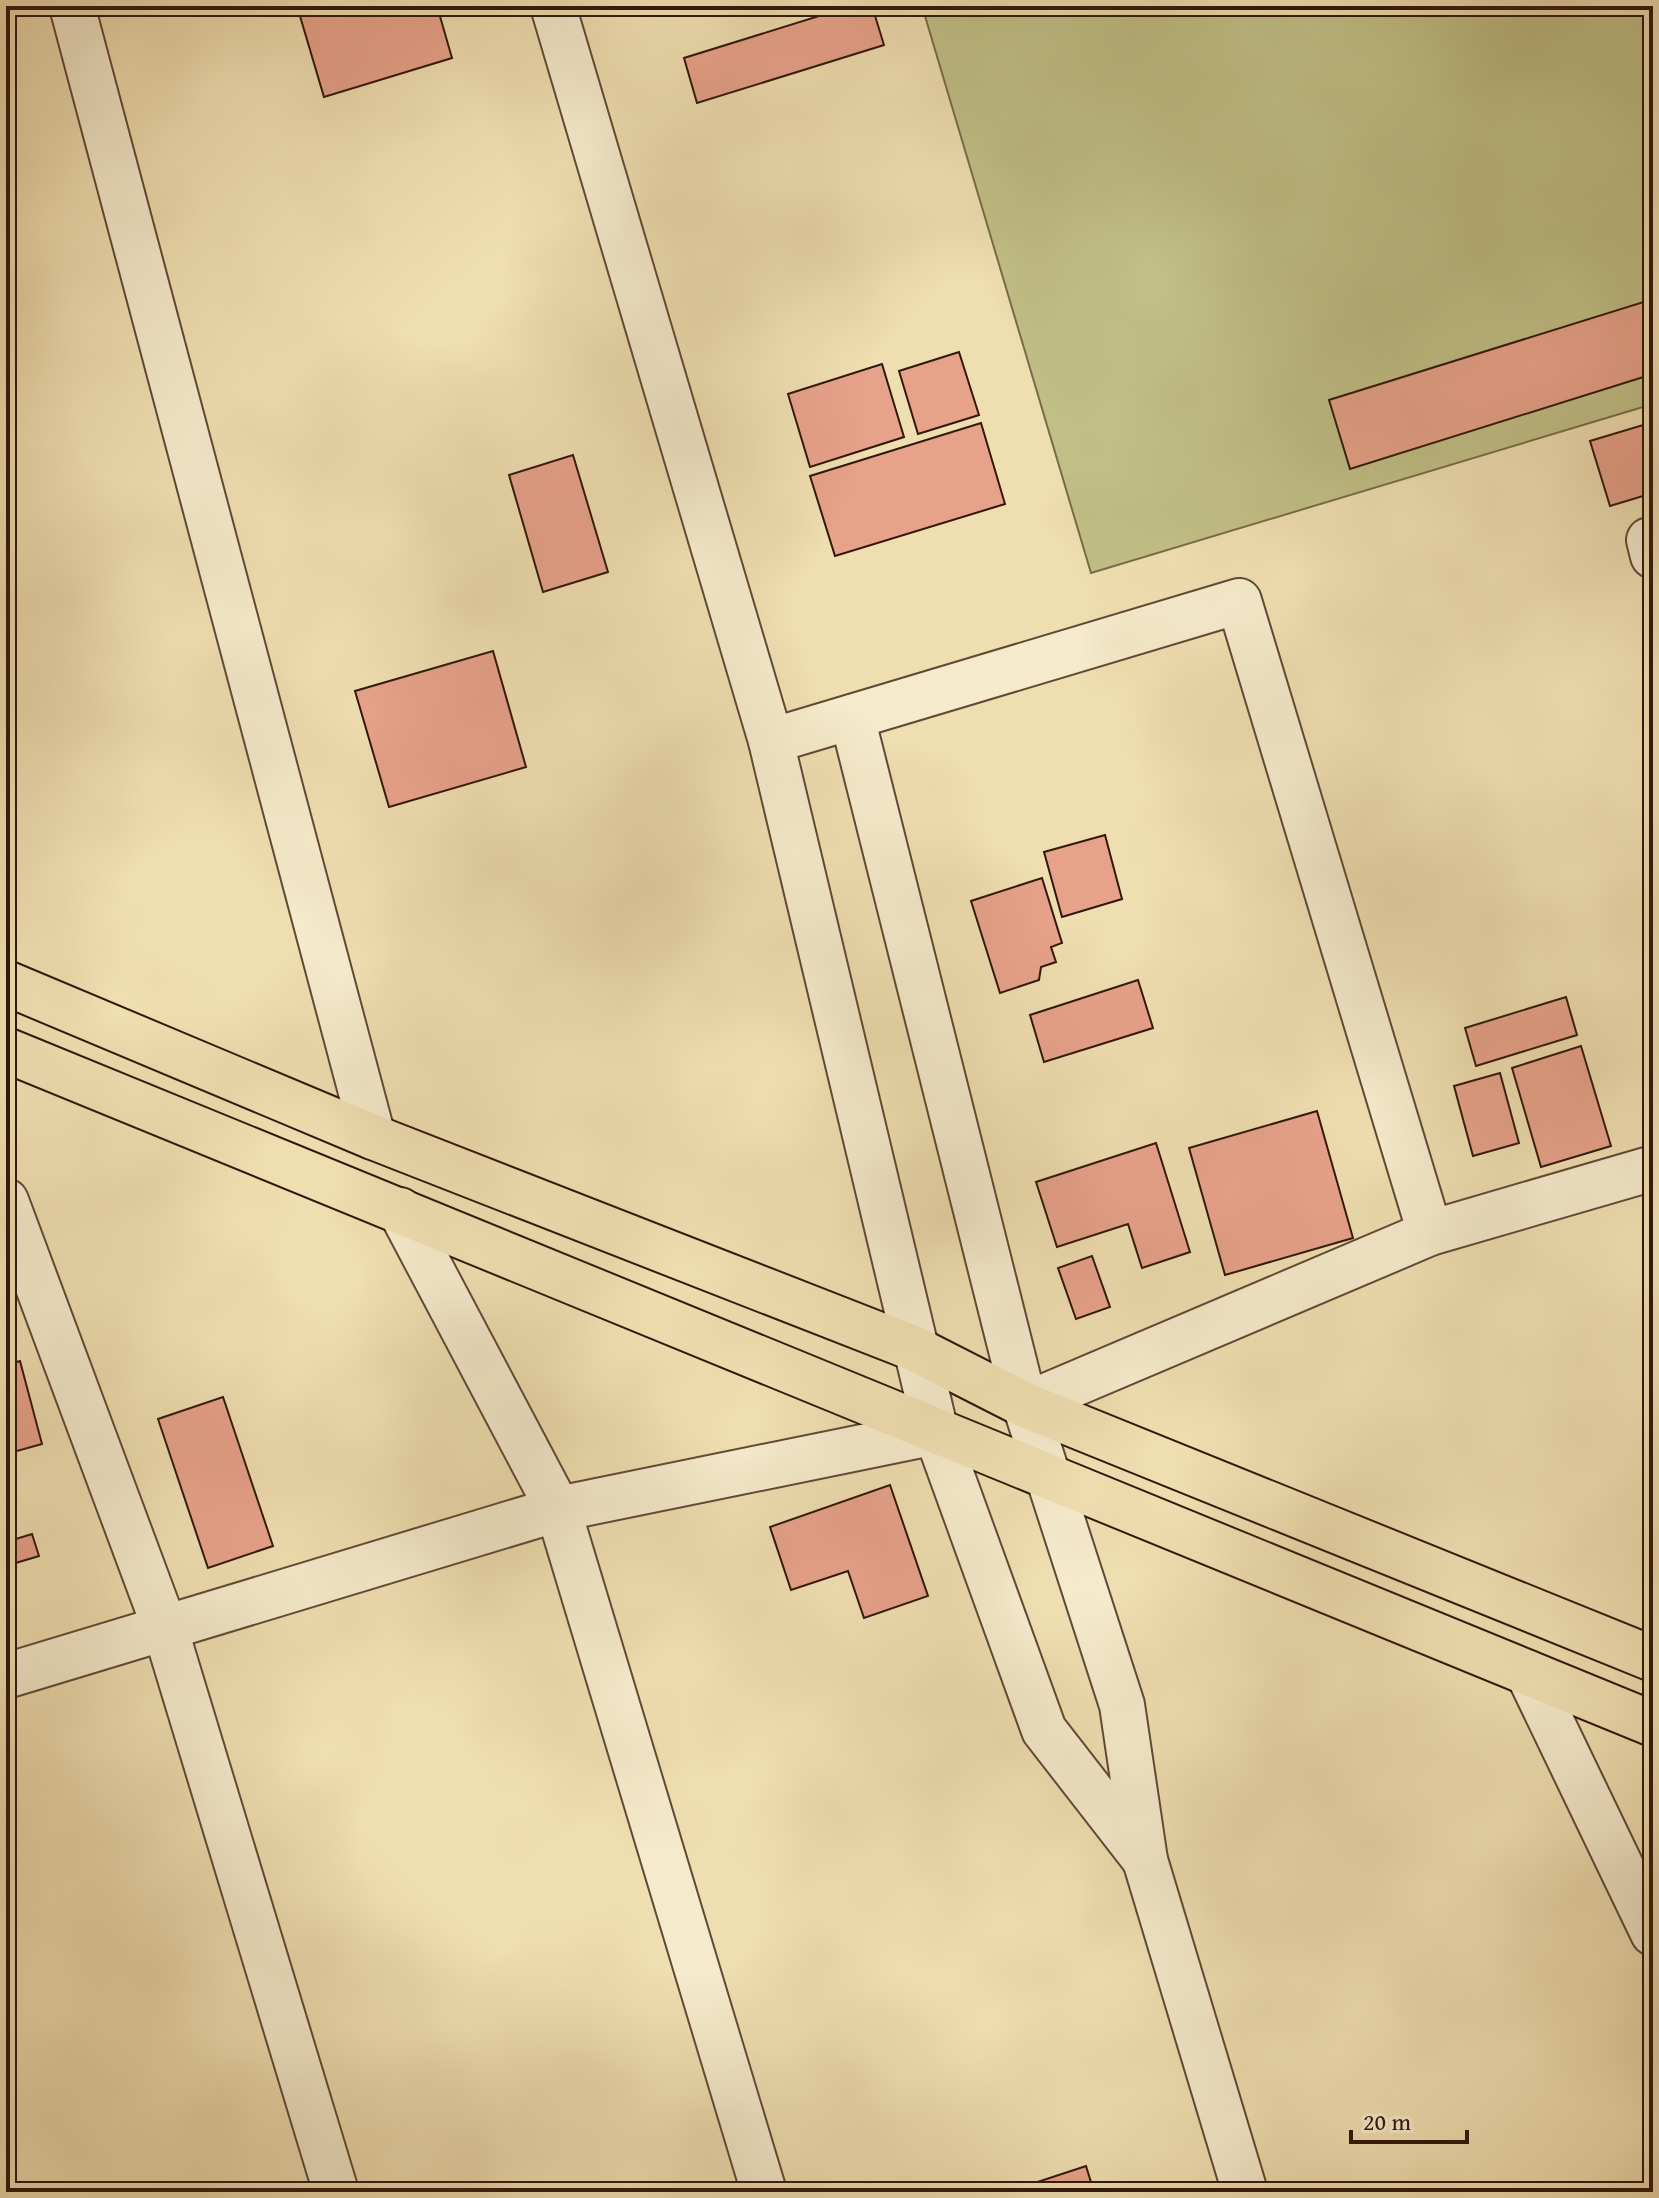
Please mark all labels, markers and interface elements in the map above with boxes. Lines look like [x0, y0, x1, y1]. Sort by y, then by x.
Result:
scale bar [1351, 2094, 1467, 2144]
text: 20 m [1363, 2104, 1411, 2139]

